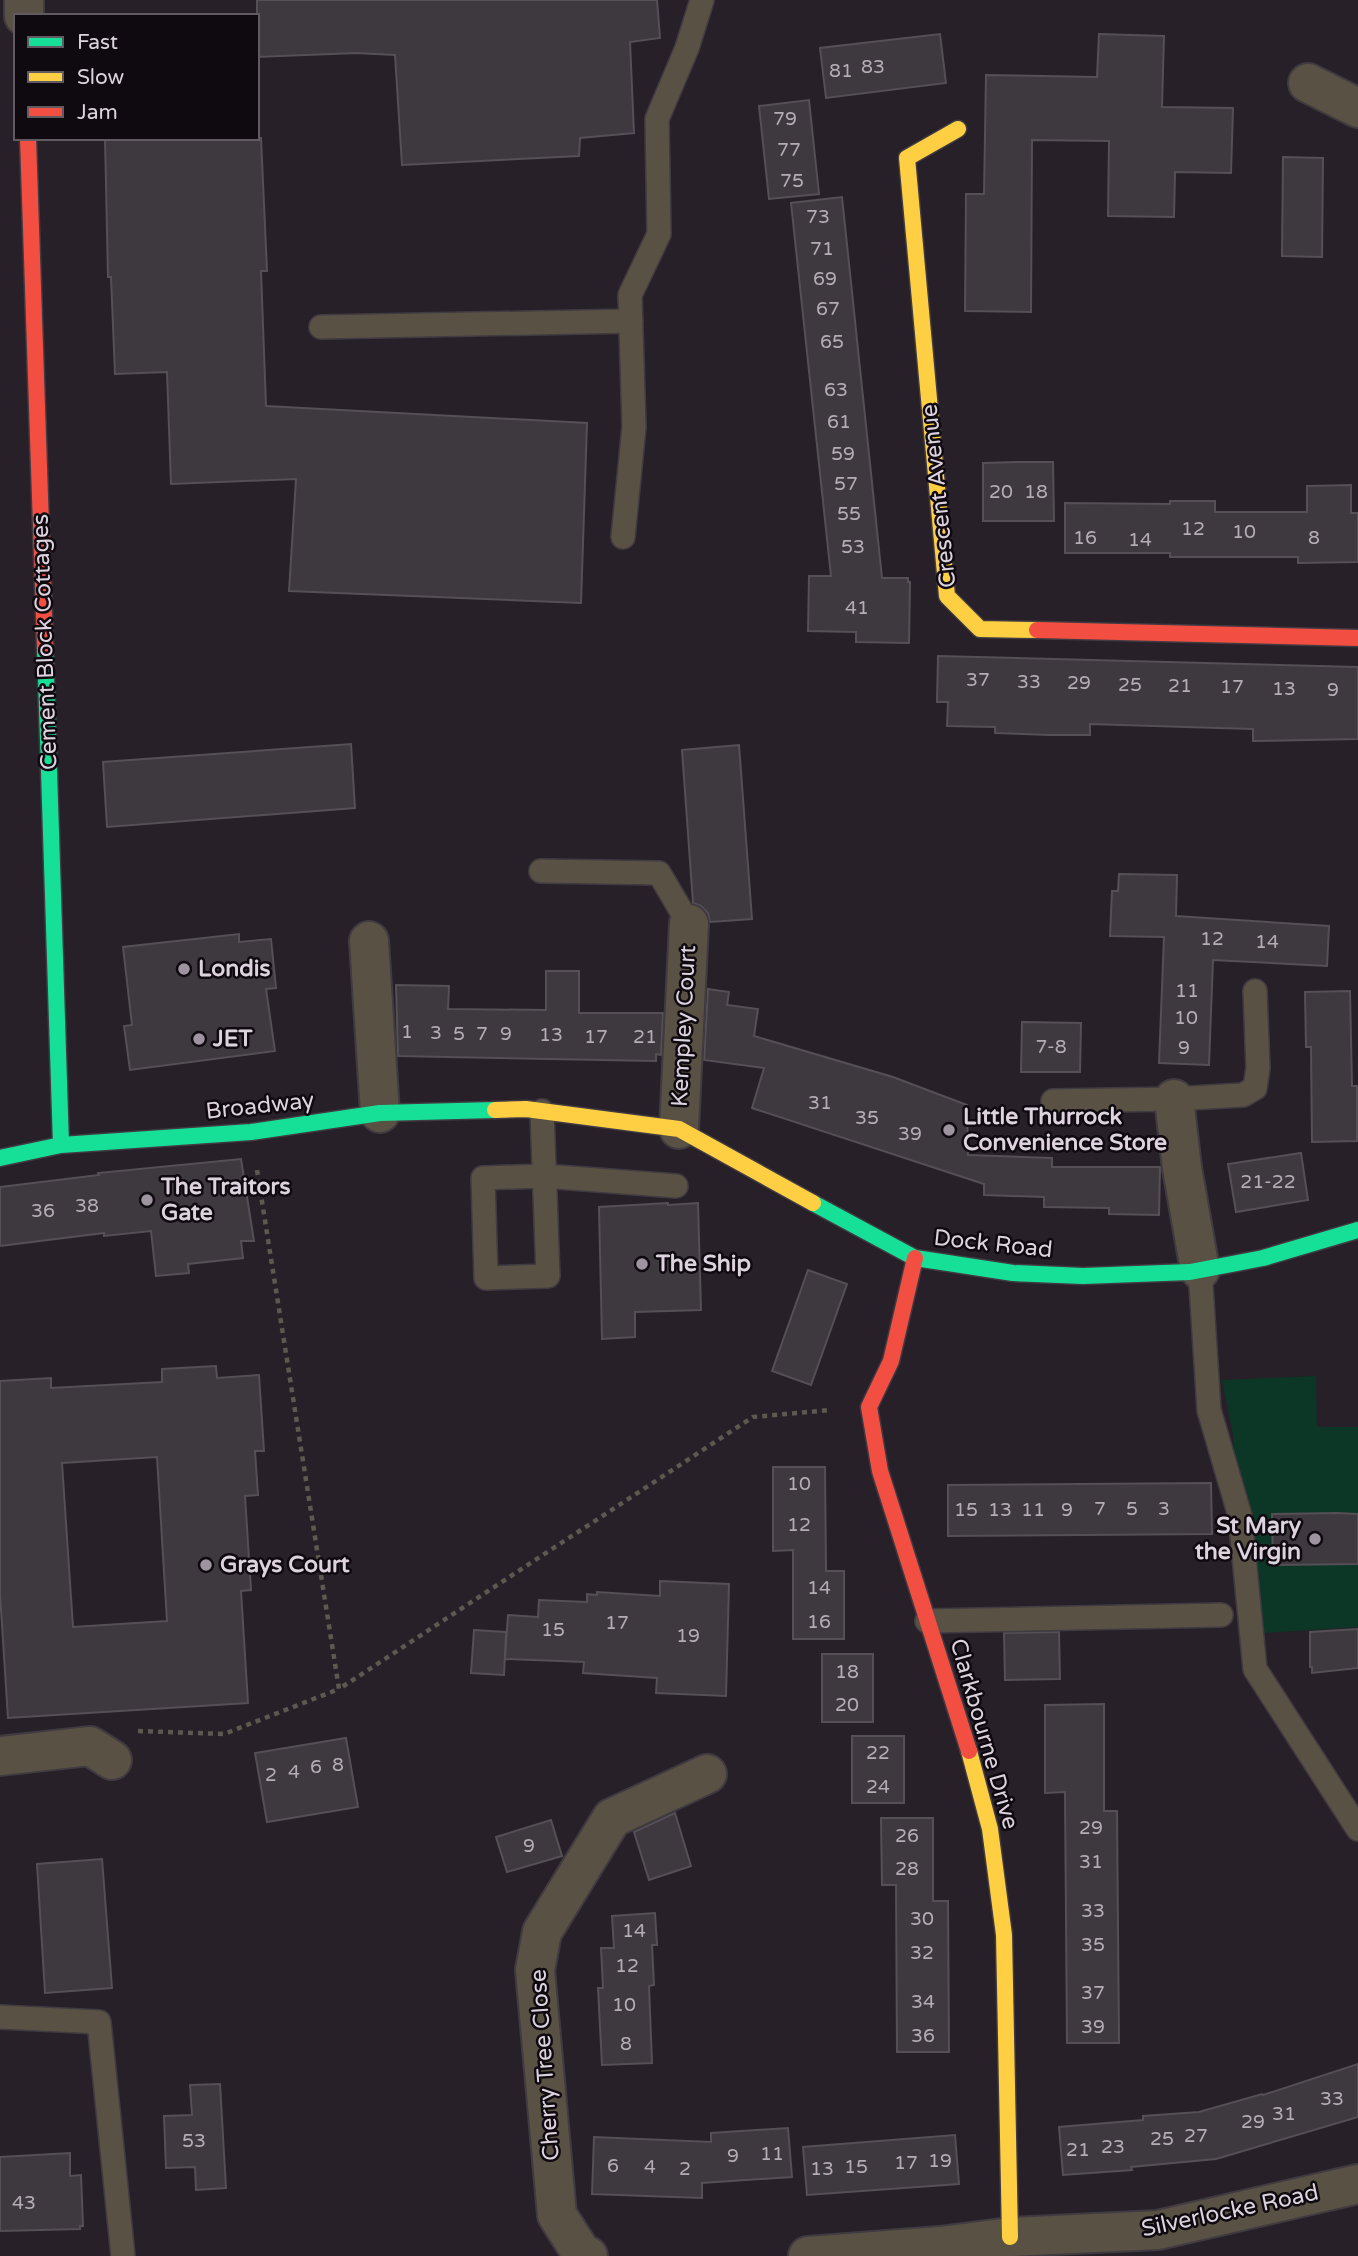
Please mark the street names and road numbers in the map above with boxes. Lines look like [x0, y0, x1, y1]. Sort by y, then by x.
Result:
street label: Crescent Avenue [915, 403, 963, 589]
street label: Cement Block Cottages [27, 514, 63, 770]
street label: Kempley Court [666, 944, 702, 1108]
street label: Broadway [204, 1086, 316, 1126]
street label: Dock Road [932, 1224, 1054, 1264]
street label: Clarkbourne Drive [943, 1635, 1025, 1833]
street label: Cherry Tree Close [524, 1968, 566, 2162]
street label: Silverlocke Road [1139, 2179, 1321, 2243]

